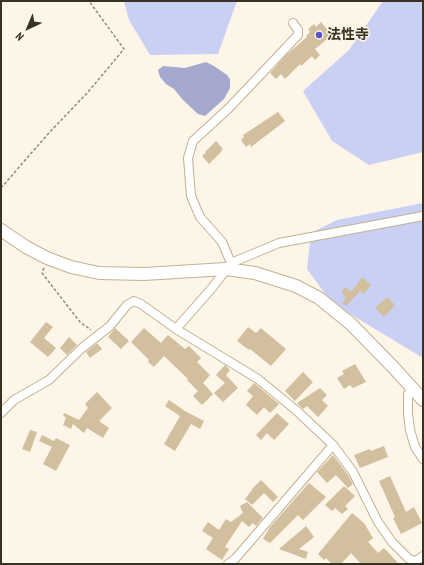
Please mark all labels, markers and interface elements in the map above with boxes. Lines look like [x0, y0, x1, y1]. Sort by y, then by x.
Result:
north arrow [8, 8, 48, 48]
place label: 法性寺 [327, 27, 369, 43]
text: N [13, 30, 27, 44]
marker: 法性寺 [314, 30, 324, 40]

